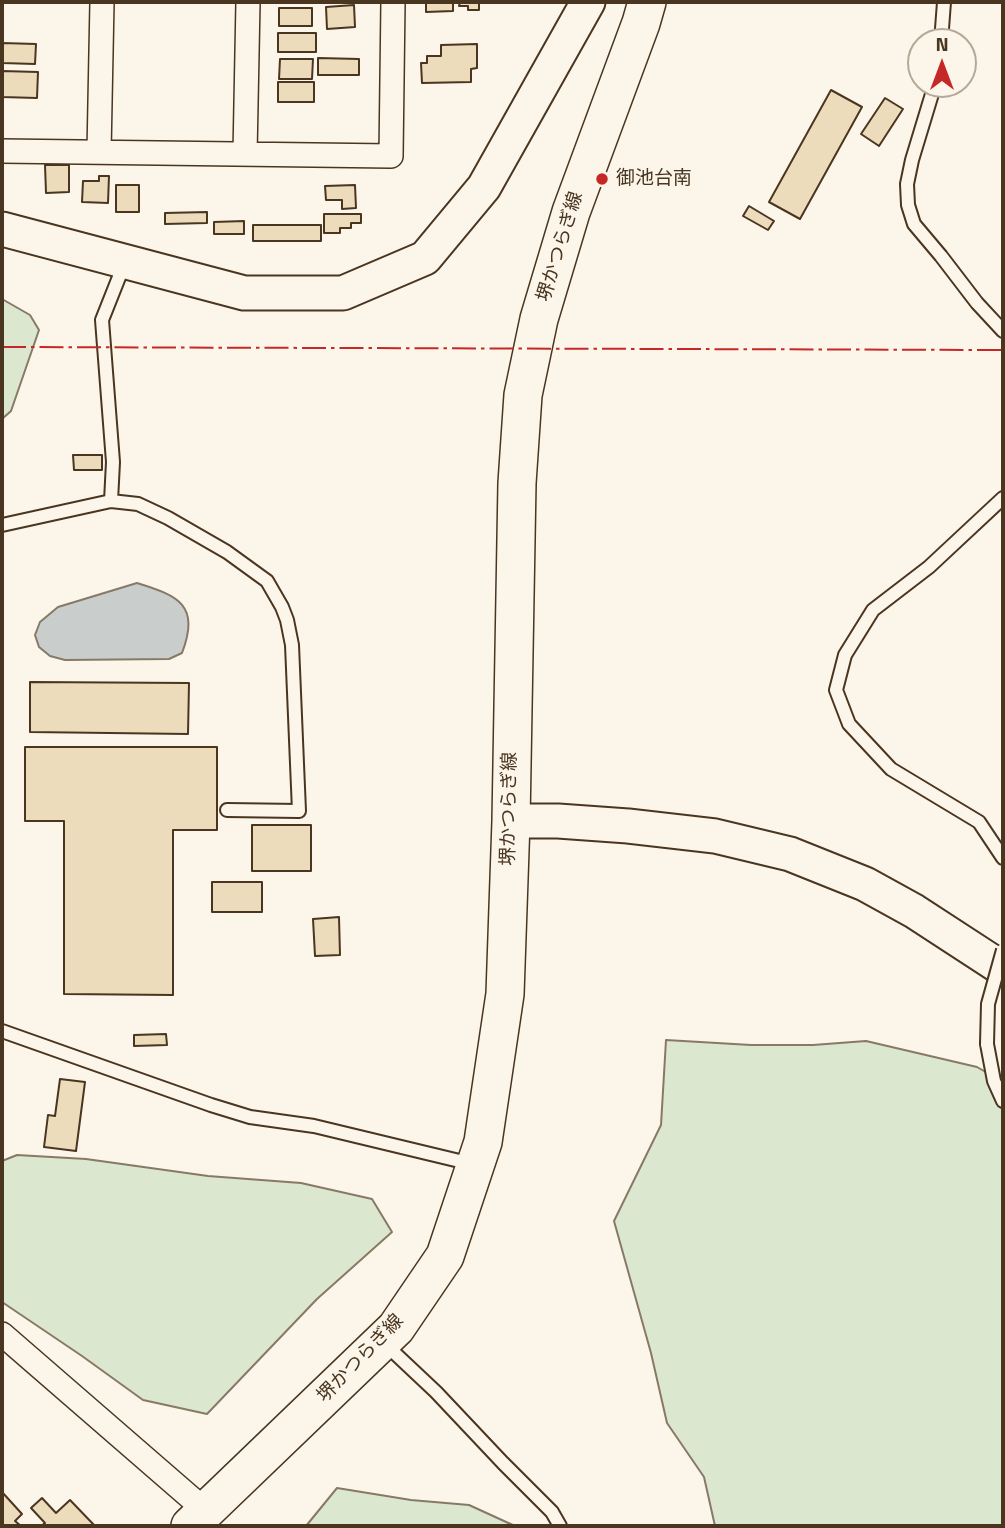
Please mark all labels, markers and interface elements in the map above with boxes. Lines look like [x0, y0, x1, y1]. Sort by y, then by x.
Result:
north arrow [907, 28, 977, 98]
text: N [935, 29, 949, 58]
place label: 御池台南 [616, 168, 692, 190]
marker: 御池台南 [594, 171, 610, 187]
street label: 堺かつらぎ線 [533, 189, 589, 305]
street label: 堺かつらぎ線 [498, 752, 522, 866]
street label: 堺かつらぎ線 [313, 1310, 409, 1408]

